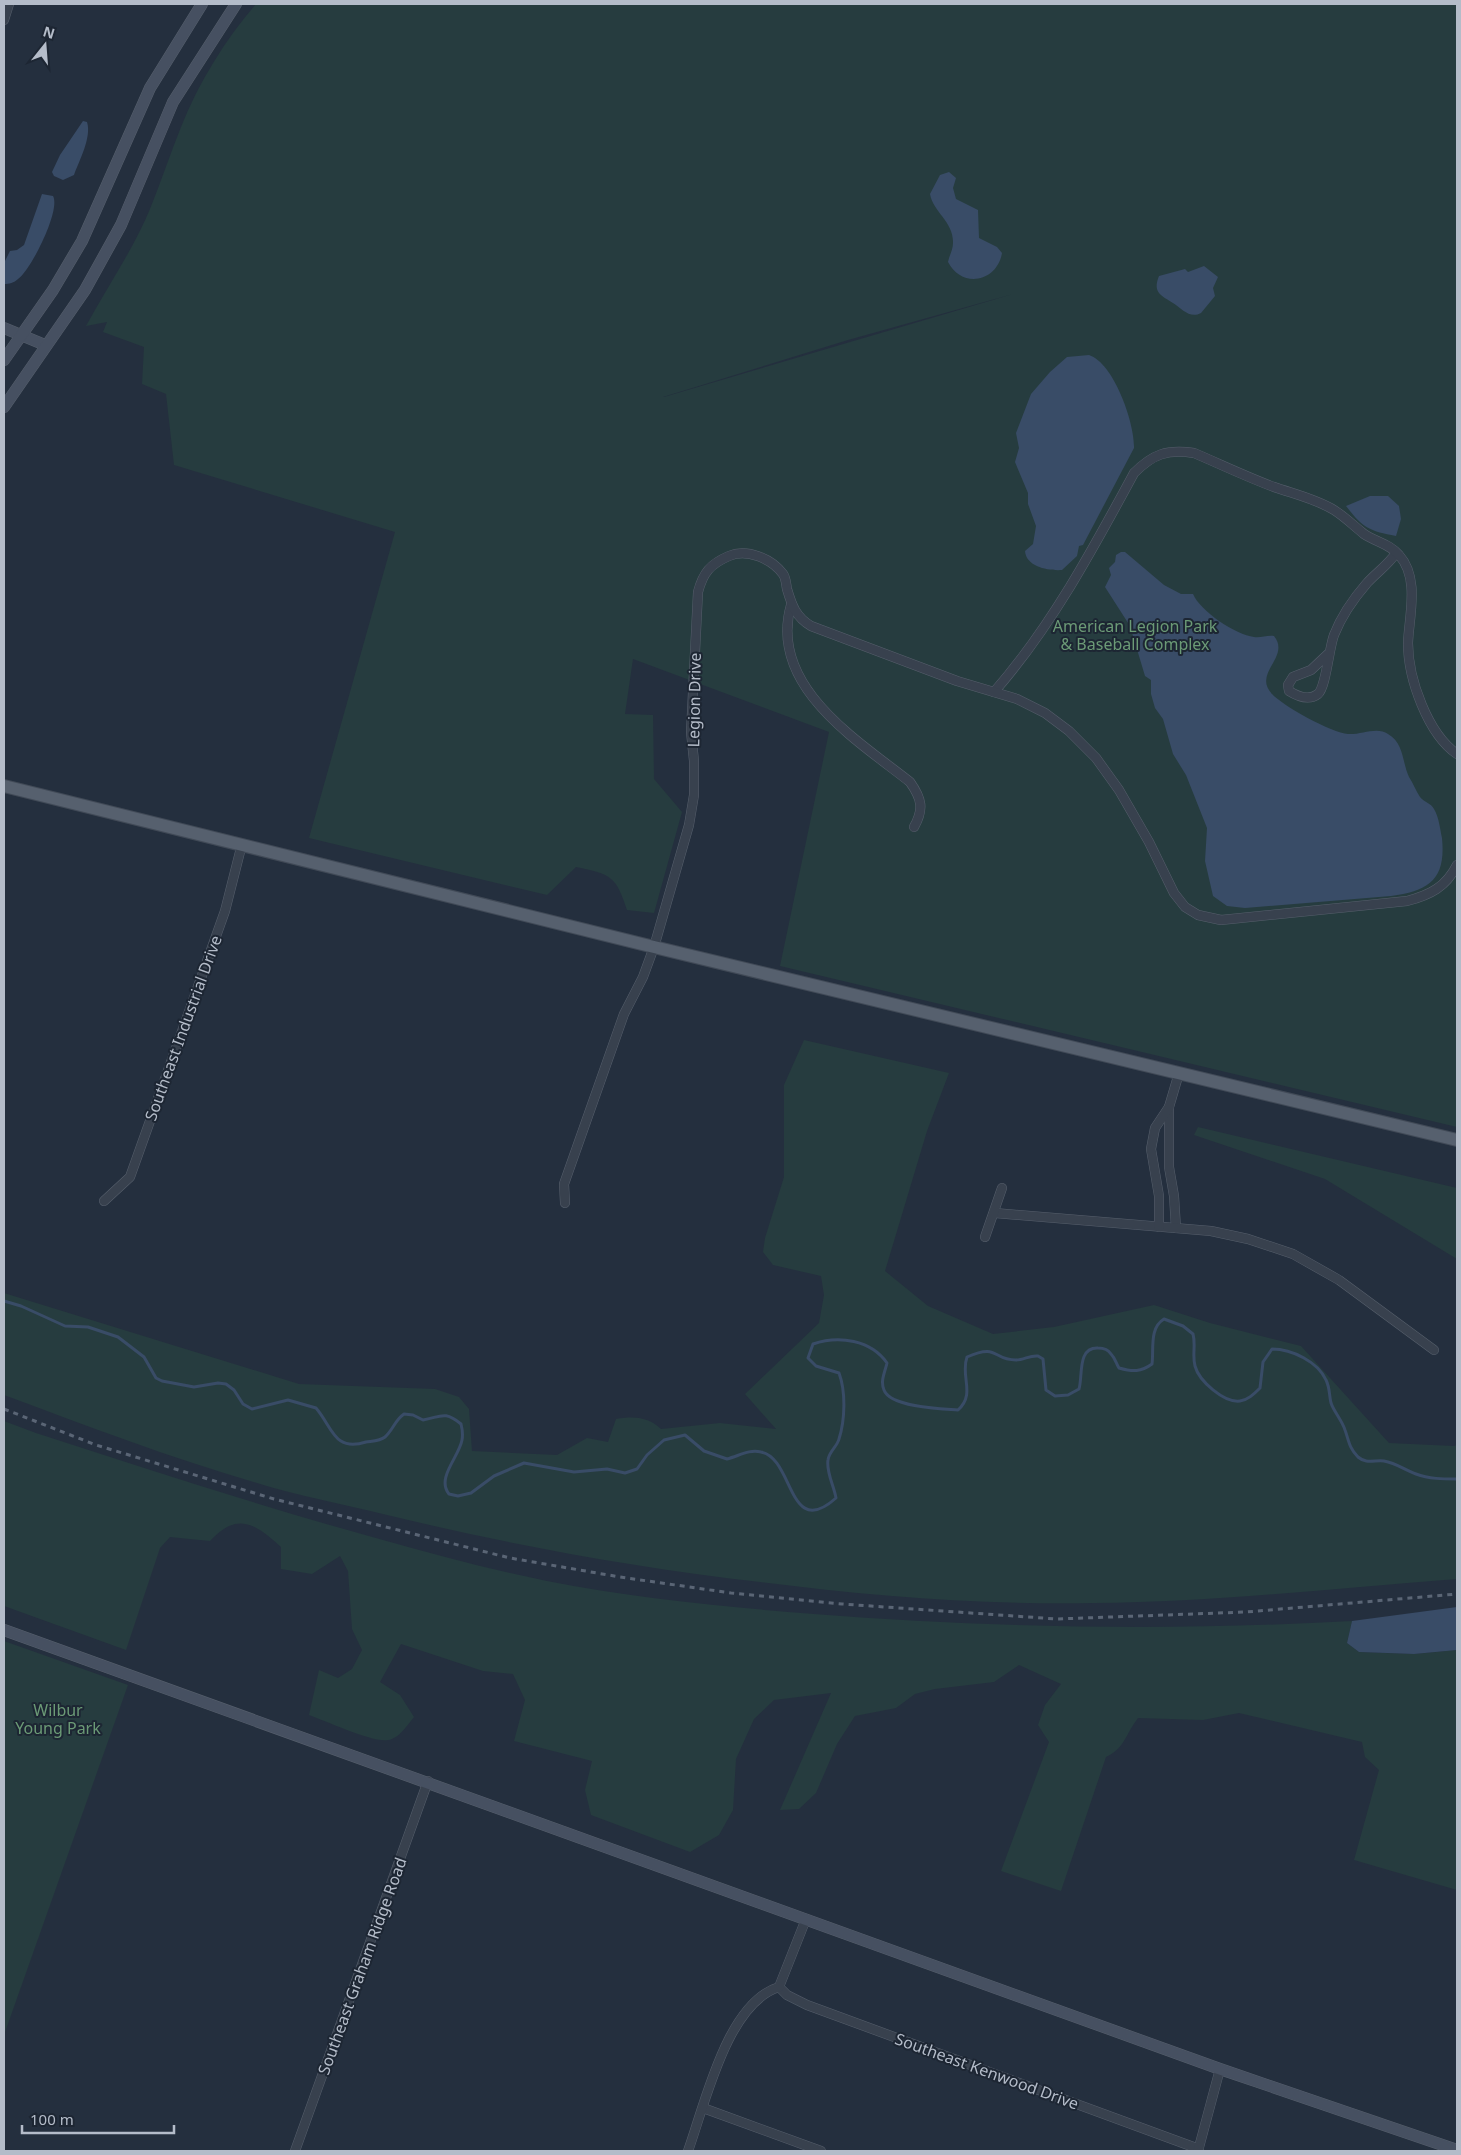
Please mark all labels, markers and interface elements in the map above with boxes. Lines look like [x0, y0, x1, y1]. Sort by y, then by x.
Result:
north arrow [20, 20, 70, 70]
text: N [41, 21, 57, 43]
park label: American Legion Park & Baseball Complex [1053, 615, 1218, 655]
street label: Legion Drive [682, 652, 706, 748]
street label: Southeast Industrial Drive [139, 932, 227, 1124]
park label: Wilbur Young Park [15, 1699, 101, 1739]
street label: Southeast Graham Ridge Road [312, 1854, 412, 2078]
street label: Southeast Kenwood Drive [892, 2027, 1082, 2115]
scale bar [22, 2102, 175, 2134]
text: 100 m [30, 2109, 74, 2129]

